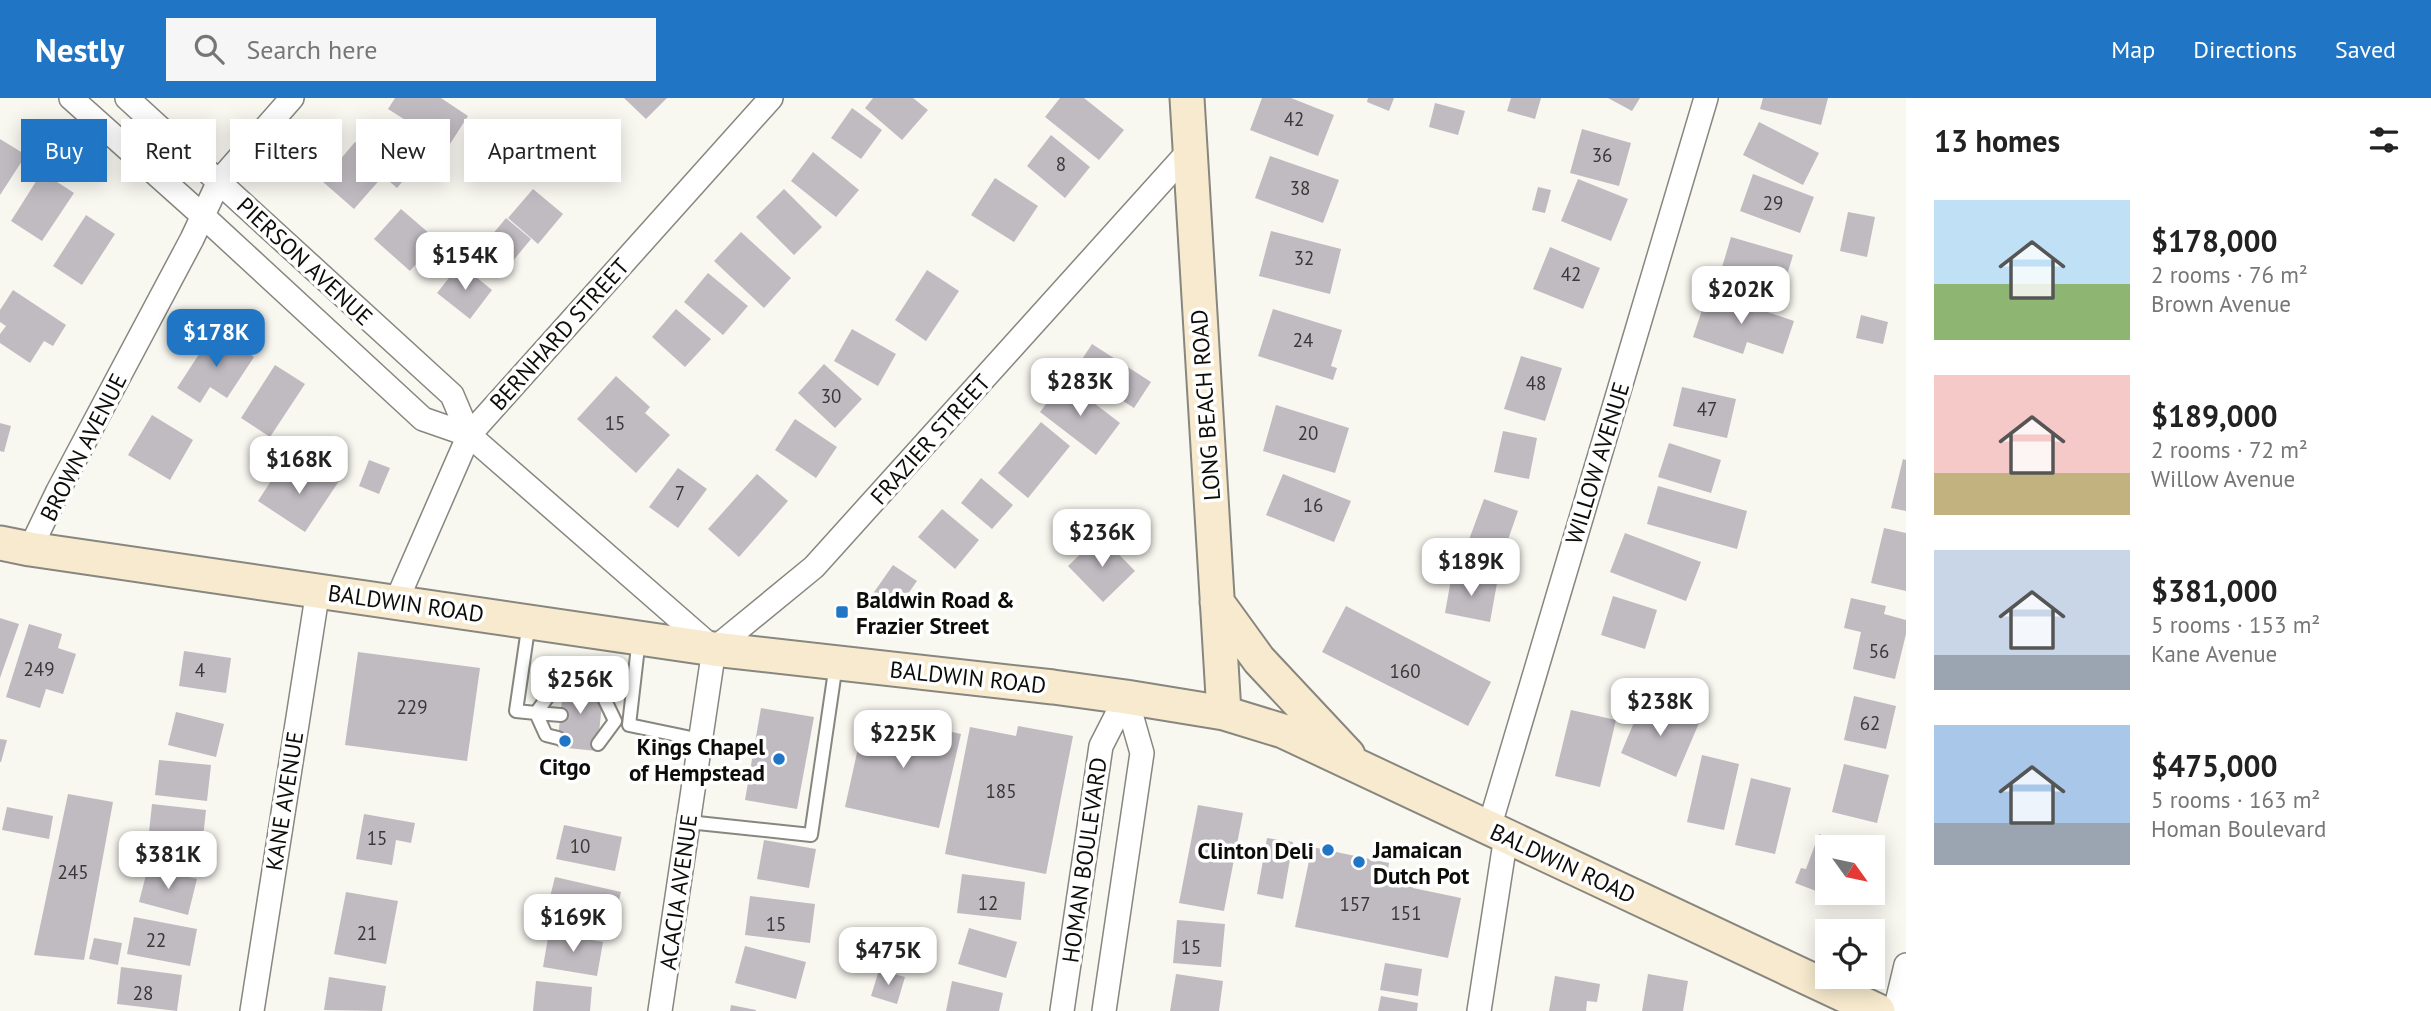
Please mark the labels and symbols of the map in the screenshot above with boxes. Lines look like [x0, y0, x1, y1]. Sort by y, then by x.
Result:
house number: 42 [1284, 107, 1304, 131]
house number: 36 [1592, 143, 1612, 167]
house number: 8 [1056, 152, 1066, 176]
house number: 38 [1290, 176, 1310, 200]
street label: PIERSON AVENUE [231, 191, 379, 331]
house number: 29 [1763, 191, 1783, 215]
pin: $154K [416, 232, 514, 292]
house number: 32 [1294, 246, 1314, 270]
street label: BERNHARD STREET [483, 252, 635, 416]
house number: 42 [1561, 262, 1581, 286]
pin: $202K [1692, 266, 1790, 326]
street label: LONG BEACH ROAD [1184, 308, 1226, 502]
pin: $178K [167, 310, 265, 369]
house number: 24 [1293, 328, 1313, 352]
pin: $283K [1031, 358, 1129, 418]
street label: BROWN AVENUE [33, 368, 133, 526]
street label: FRAZIER STREET [864, 368, 996, 510]
house number: 48 [1526, 371, 1546, 395]
street label: WILLOW AVENUE [1559, 379, 1635, 547]
house number: 30 [821, 384, 841, 408]
house number: 47 [1697, 397, 1717, 421]
house number: 15 [605, 411, 625, 435]
house number: 20 [1298, 421, 1318, 445]
pin: $168K [250, 436, 348, 496]
house number: 7 [675, 481, 685, 505]
house number: 16 [1303, 493, 1323, 517]
pin: $236K [1053, 510, 1151, 569]
pin: $189K [1422, 538, 1520, 598]
street label: BALDWIN ROAD [326, 578, 486, 628]
place label: Baldwin Road & Frazier Street [856, 585, 1015, 640]
marker: Baldwin Road & Frazier Street [834, 604, 850, 620]
house number: 56 [1869, 639, 1889, 663]
street label: BALDWIN ROAD [888, 654, 1048, 700]
pin: $256K [531, 656, 629, 716]
house number: 249 [23, 657, 55, 681]
house number: 4 [195, 658, 205, 682]
house number: 160 [1389, 659, 1421, 683]
pin: $238K [1611, 678, 1709, 738]
house number: 229 [396, 695, 428, 719]
pin: $225K [854, 710, 952, 770]
house number: 62 [1860, 711, 1880, 735]
street label: KANE AVENUE [259, 729, 309, 873]
place label: Kings Chapel of Hempstead [629, 732, 765, 787]
marker: Citgo [557, 733, 573, 749]
marker: Kings Chapel of Hempstead [771, 751, 787, 767]
place label: Citgo [539, 752, 591, 781]
street label: HOMAN BOULEVARD [1055, 755, 1113, 965]
house number: 185 [985, 779, 1017, 803]
street label: ACACIA AVENUE [653, 812, 703, 972]
street label: BALDWIN ROAD [1486, 817, 1640, 909]
house number: 15 [367, 826, 387, 850]
pin: $381K [119, 832, 217, 891]
house number: 10 [570, 834, 590, 858]
place label: Jamaican Dutch Pot [1372, 835, 1469, 890]
north arrow [1815, 835, 1885, 905]
place label: Clinton Deli [1198, 836, 1314, 865]
marker: Clinton Deli [1320, 842, 1336, 858]
marker: Jamaican Dutch Pot [1351, 854, 1367, 870]
house number: 245 [57, 860, 89, 884]
house number: 12 [978, 891, 998, 915]
house number: 157 [1339, 892, 1371, 916]
pin: $169K [524, 894, 622, 954]
house number: 151 [1390, 901, 1422, 925]
house number: 15 [766, 912, 786, 936]
house number: 21 [357, 921, 377, 945]
house number: 22 [146, 928, 166, 952]
pin: $475K [839, 928, 937, 987]
house number: 15 [1181, 935, 1201, 959]
house number: 28 [133, 981, 153, 1005]

